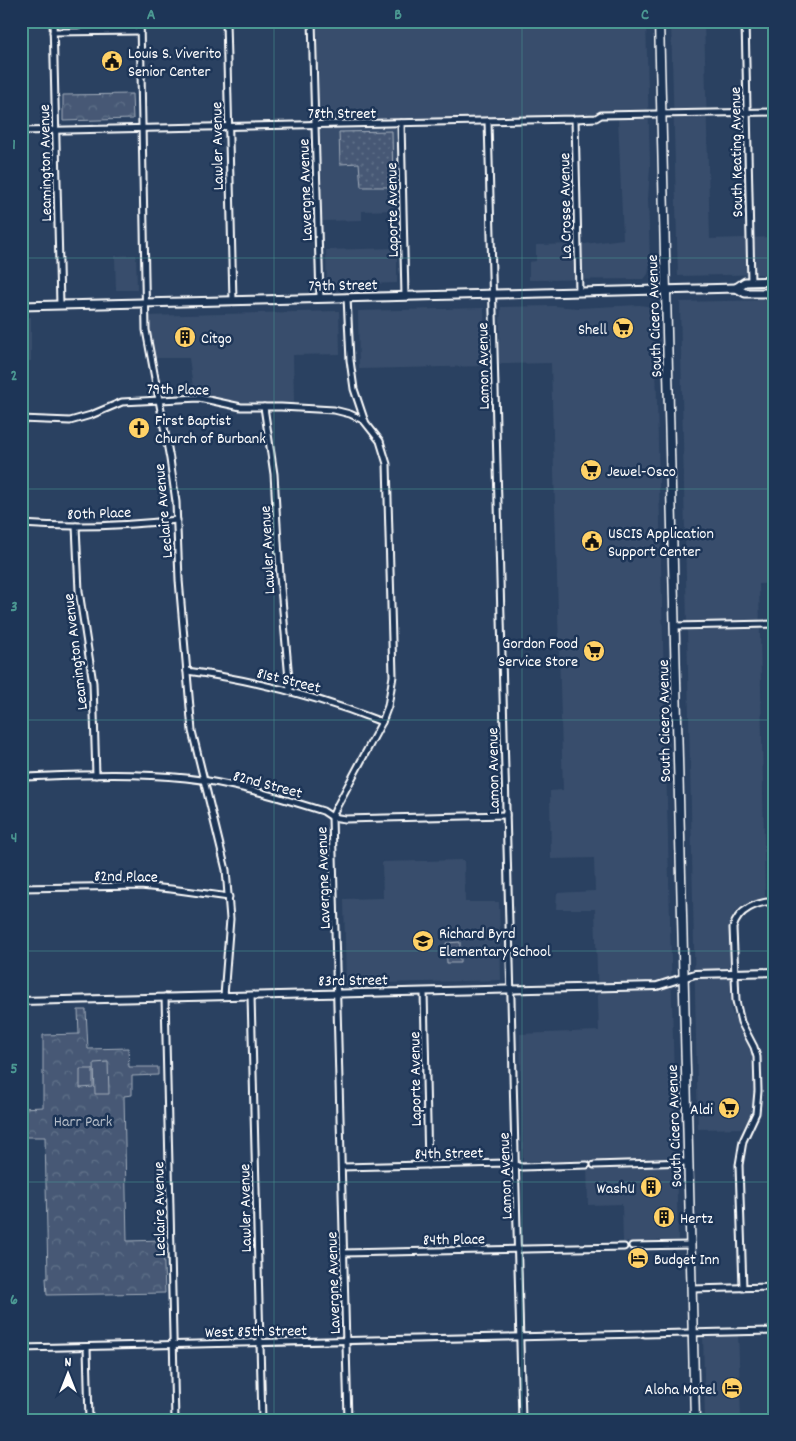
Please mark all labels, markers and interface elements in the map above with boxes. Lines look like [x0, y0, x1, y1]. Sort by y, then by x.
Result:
text: A [147, 4, 156, 27]
text: B [394, 4, 402, 27]
text: C [641, 4, 649, 27]
place label: Louis S. Viverito Senior Center [128, 43, 222, 84]
public building icon: Louis S. Viverito Senior Center [100, 49, 124, 73]
street label: South Keating Avenue [725, 86, 750, 217]
street label: Lawler Avenue [206, 101, 231, 190]
street label: 78th Street [308, 103, 376, 126]
street label: Leamington Avenue [34, 104, 59, 222]
text: 1 [12, 134, 16, 157]
street label: Lavergne Avenue [293, 138, 320, 242]
street label: La Crosse Avenue [554, 152, 579, 259]
street label: Laporte Avenue [381, 162, 406, 258]
street label: South Cicero Avenue [642, 254, 669, 378]
street label: 79th Street [308, 274, 378, 299]
supermarket icon: Shell [611, 316, 635, 340]
place label: Shell [578, 319, 607, 342]
street label: Lamon Avenue [472, 322, 497, 410]
building icon: Citgo [173, 325, 197, 349]
place label: Citgo [201, 328, 232, 351]
text: 2 [11, 365, 18, 388]
street label: 79th Place [147, 378, 209, 403]
place label: First Baptist Church of Burbank [155, 410, 266, 451]
church icon: First Baptist Church of Burbank [127, 416, 151, 440]
supermarket icon: Jewel-Osco [579, 458, 603, 482]
place label: Jewel-Osco [607, 461, 676, 484]
street label: Leclaire Avenue [149, 463, 180, 559]
street label: 80th Place [67, 502, 132, 527]
street label: Lawler Avenue [255, 505, 282, 595]
place label: USCIS Application Support Center [608, 523, 714, 564]
public building icon: USCIS Application Support Center [580, 529, 604, 553]
street label: Leamington Avenue [58, 592, 95, 711]
text: 3 [10, 596, 18, 619]
place label: Gordon Food Service Store [498, 633, 578, 674]
supermarket icon: Gordon Food Service Store [582, 639, 606, 663]
street label: South Cicero Avenue [653, 659, 678, 783]
street label: 81st Street [254, 662, 323, 700]
street label: Lamon Avenue [482, 727, 507, 815]
street label: 82nd Street [230, 765, 305, 806]
street label: Lavergne Avenue [311, 826, 338, 930]
text: 4 [11, 827, 17, 850]
street label: 82nd Place [94, 865, 158, 890]
place label: Richard Byrd Elementary School [439, 923, 551, 964]
school or university icon: Richard Byrd Elementary School [411, 929, 435, 953]
street label: 83rd Street [318, 969, 388, 994]
street label: Laporte Avenue [404, 1031, 429, 1127]
text: 5 [10, 1058, 18, 1081]
street label: South Cicero Avenue [662, 1064, 689, 1188]
supermarket icon: Aldi [717, 1096, 741, 1120]
place label: Aldi [690, 1099, 713, 1122]
park label: Harr Park [54, 1111, 112, 1134]
street label: Lamon Avenue [493, 1132, 520, 1220]
street label: 84th Street [414, 1142, 484, 1167]
street label: Leclaire Avenue [148, 1161, 173, 1256]
street label: Lawler Avenue [234, 1163, 259, 1252]
building icon: WashU [639, 1175, 663, 1199]
place label: WashU [597, 1178, 635, 1201]
building icon: Hertz [652, 1205, 676, 1229]
place label: Hertz [680, 1208, 713, 1231]
street label: 84th Place [423, 1228, 485, 1253]
street label: Lavergne Avenue [321, 1231, 348, 1335]
hotel icon: Budget Inn [626, 1246, 650, 1270]
place label: Budget Inn [654, 1249, 719, 1272]
text: 6 [10, 1289, 18, 1312]
street label: West 85th Street [205, 1320, 307, 1345]
north arrow [42, 1348, 92, 1398]
text: N [65, 1353, 72, 1373]
hotel icon: Aloha Motel [720, 1376, 744, 1400]
place label: Aloha Motel [645, 1379, 716, 1402]

